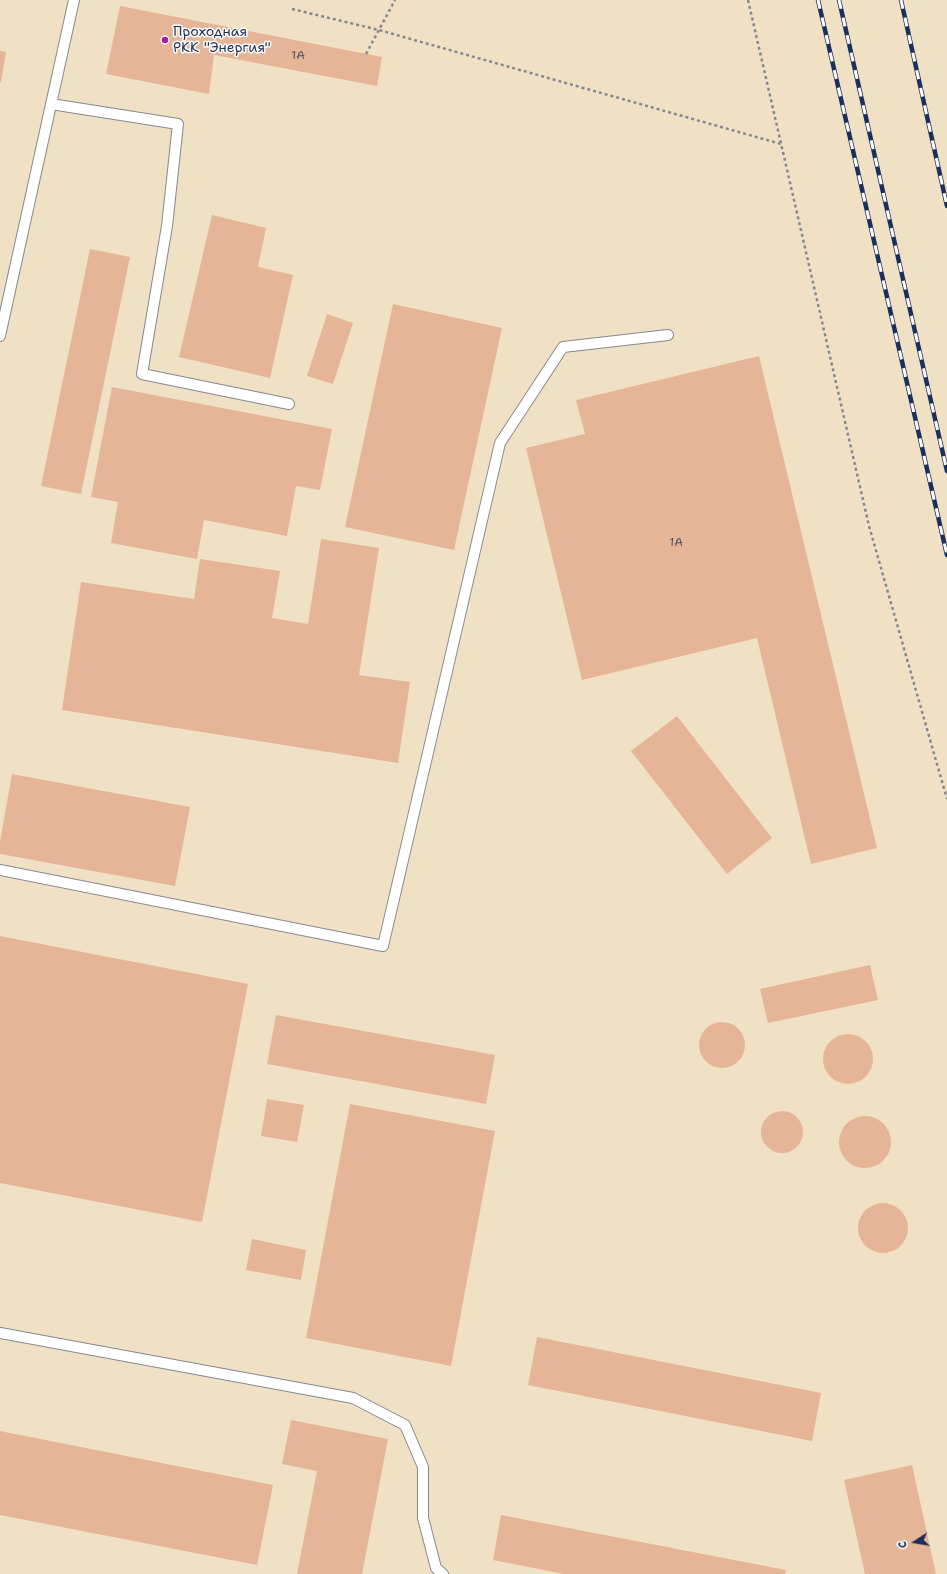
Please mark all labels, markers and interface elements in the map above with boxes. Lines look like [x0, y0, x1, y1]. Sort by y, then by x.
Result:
place label: Проходная РКК "Энергия" [173, 24, 271, 56]
marker: Проходная РКК "Энергия" [160, 35, 170, 45]
house number: 1А [291, 49, 305, 63]
house number: 1А [669, 536, 683, 550]
north arrow [895, 1522, 935, 1562]
text: С [895, 1540, 911, 1549]

